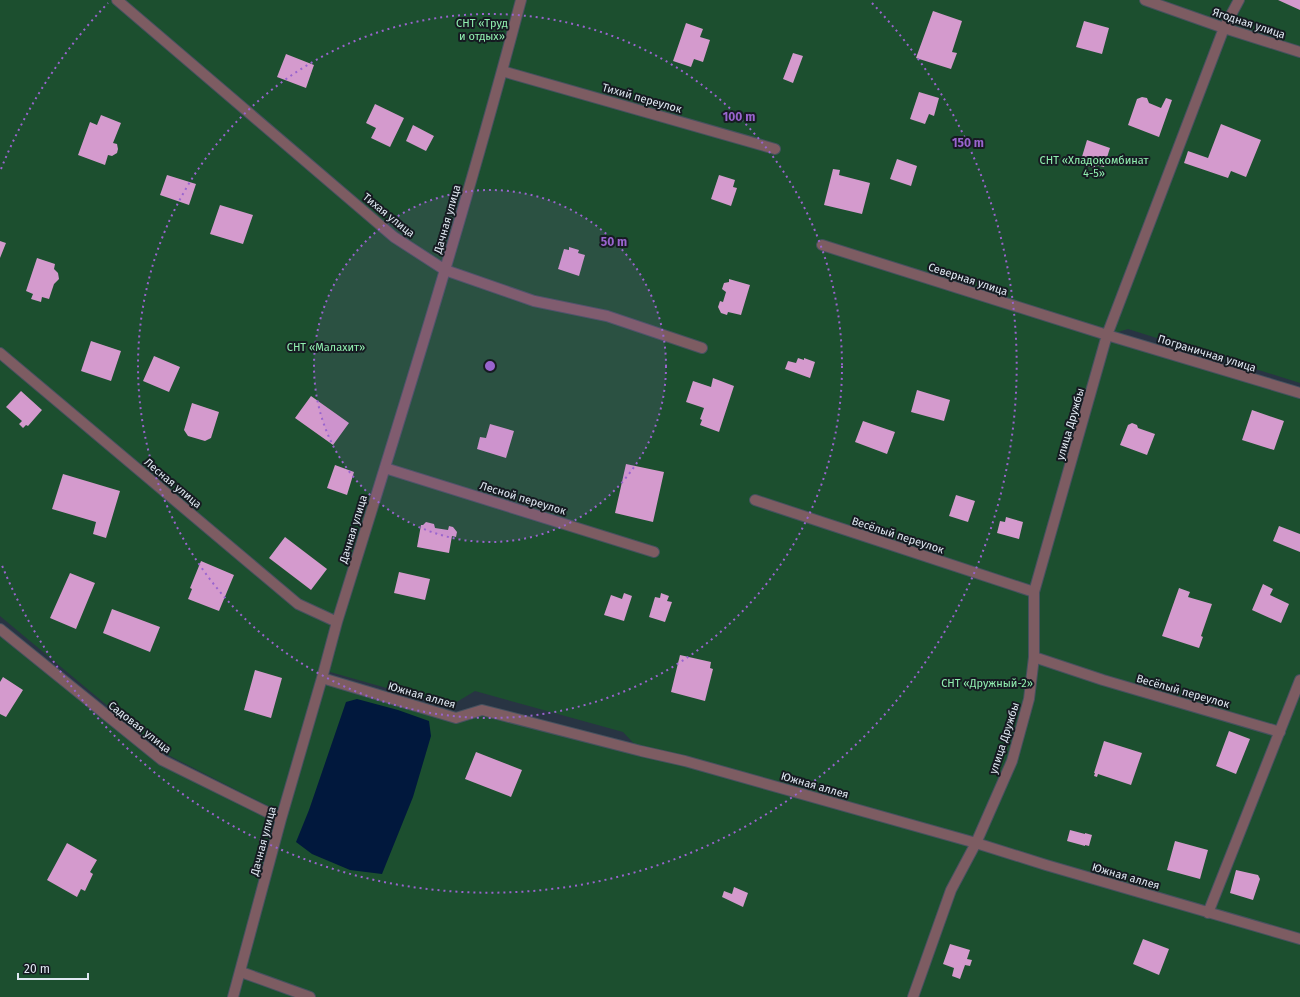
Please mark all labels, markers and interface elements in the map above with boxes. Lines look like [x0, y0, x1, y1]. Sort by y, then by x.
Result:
street label: Ягодная улица [1211, 6, 1287, 41]
park label: СНТ «Труд и отдых» [456, 17, 508, 43]
street label: Тихий переулок [601, 81, 683, 116]
text: 100 m [723, 110, 755, 124]
text: 150 m [952, 136, 984, 150]
park label: СНТ «Хладокомбинат 4-5» [1040, 154, 1149, 180]
street label: Дачная улица [431, 183, 464, 256]
street label: Тихая улица [360, 191, 417, 240]
text: 50 m [601, 235, 627, 249]
street label: Северная улица [926, 261, 1009, 298]
street label: Пограничная улица [1156, 332, 1258, 375]
park label: СНТ «Малахит» [287, 341, 365, 354]
centre of rings [483, 359, 497, 373]
street label: улица Дружбы [1054, 387, 1087, 462]
street label: Лесная улица [141, 456, 204, 511]
street label: Лесной переулок [478, 479, 568, 518]
street label: Дачная улица [337, 493, 370, 566]
street label: Весёлый переулок [850, 514, 946, 557]
street label: Весёлый переулок [1135, 672, 1231, 711]
park label: СНТ «Дружный-2» [941, 677, 1033, 690]
street label: Южная аллея [387, 680, 457, 711]
street label: Садовая улица [106, 699, 174, 756]
street label: улица Дружбы [987, 701, 1022, 776]
street label: Южная аллея [780, 770, 850, 801]
street label: Дачная улица [248, 805, 279, 878]
street label: Южная аллея [1091, 861, 1161, 892]
scale bar [18, 955, 88, 981]
text: 20 m [24, 962, 50, 976]

